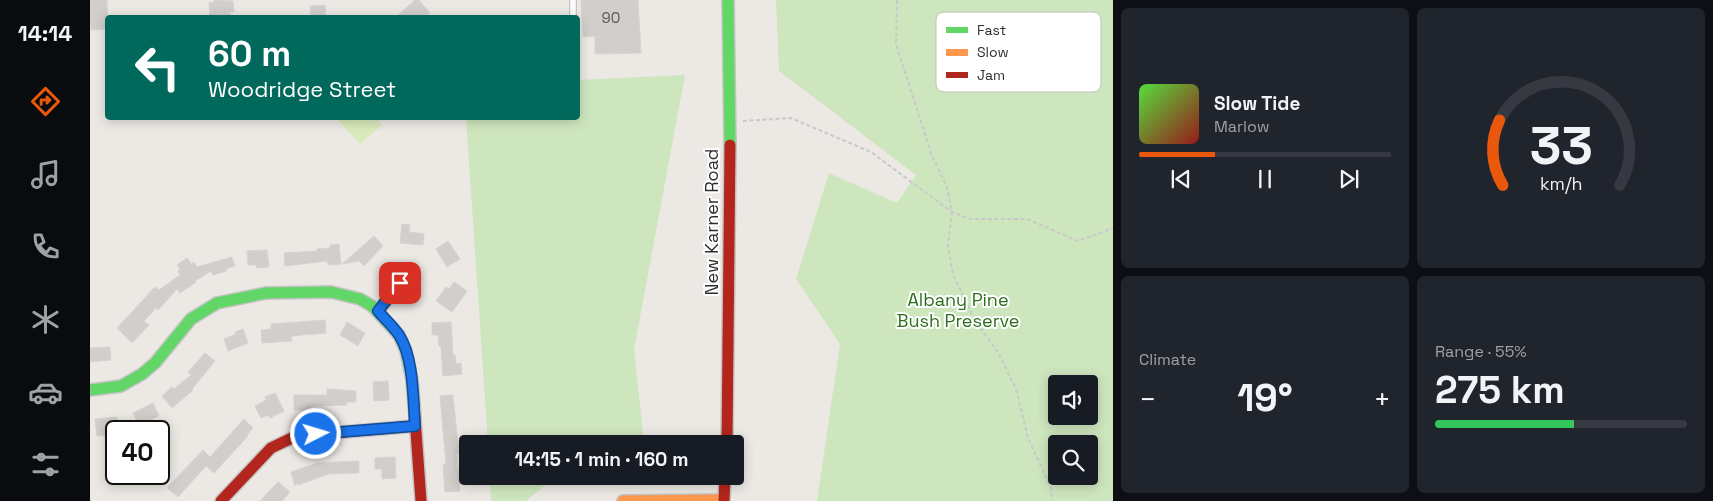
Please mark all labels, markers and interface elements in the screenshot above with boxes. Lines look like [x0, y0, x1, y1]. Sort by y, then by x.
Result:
house number: 90 [602, 8, 620, 27]
legend [936, 12, 1101, 92]
text: 14:14 [18, 19, 72, 47]
text: Fast [977, 21, 1006, 39]
text: 60 m [208, 32, 291, 76]
icon: left [125, 35, 190, 100]
text: Slow [977, 43, 1009, 61]
text: Jam [977, 66, 1005, 84]
text: Woodridge Street [208, 75, 396, 103]
icon: directions [28, 84, 63, 119]
text: Slow Tide [1214, 91, 1300, 116]
text: 33 [1529, 113, 1593, 179]
text: Marlow [1214, 116, 1270, 137]
street label: New Karner Road [700, 149, 723, 295]
icon: music [28, 157, 63, 192]
icon: previous [1167, 165, 1195, 193]
icon: pause [1251, 165, 1279, 193]
icon: next [1335, 165, 1363, 193]
text: km/h [1540, 172, 1582, 195]
icon: phone [28, 229, 63, 264]
pin [379, 262, 421, 304]
icon: arrive [386, 269, 414, 297]
park label: Albany Pine Bush Preserve [897, 288, 1019, 332]
icon: climate [28, 302, 63, 337]
text: Range · 55% [1435, 341, 1527, 362]
text: Climate [1139, 349, 1196, 370]
text: 275 km [1435, 366, 1565, 414]
text: 19° [1237, 374, 1293, 422]
icon: car [28, 375, 63, 410]
map controls [1048, 375, 1098, 485]
button: sound [1048, 375, 1098, 425]
text: − [1139, 381, 1156, 417]
text: + [1374, 381, 1391, 417]
position arrow [289, 407, 341, 459]
speed limit sign: 40 [105, 420, 170, 485]
button: search [1048, 435, 1098, 485]
icon: filters [28, 447, 63, 482]
text: 14:15 · 1 min · 160 m [514, 447, 689, 472]

